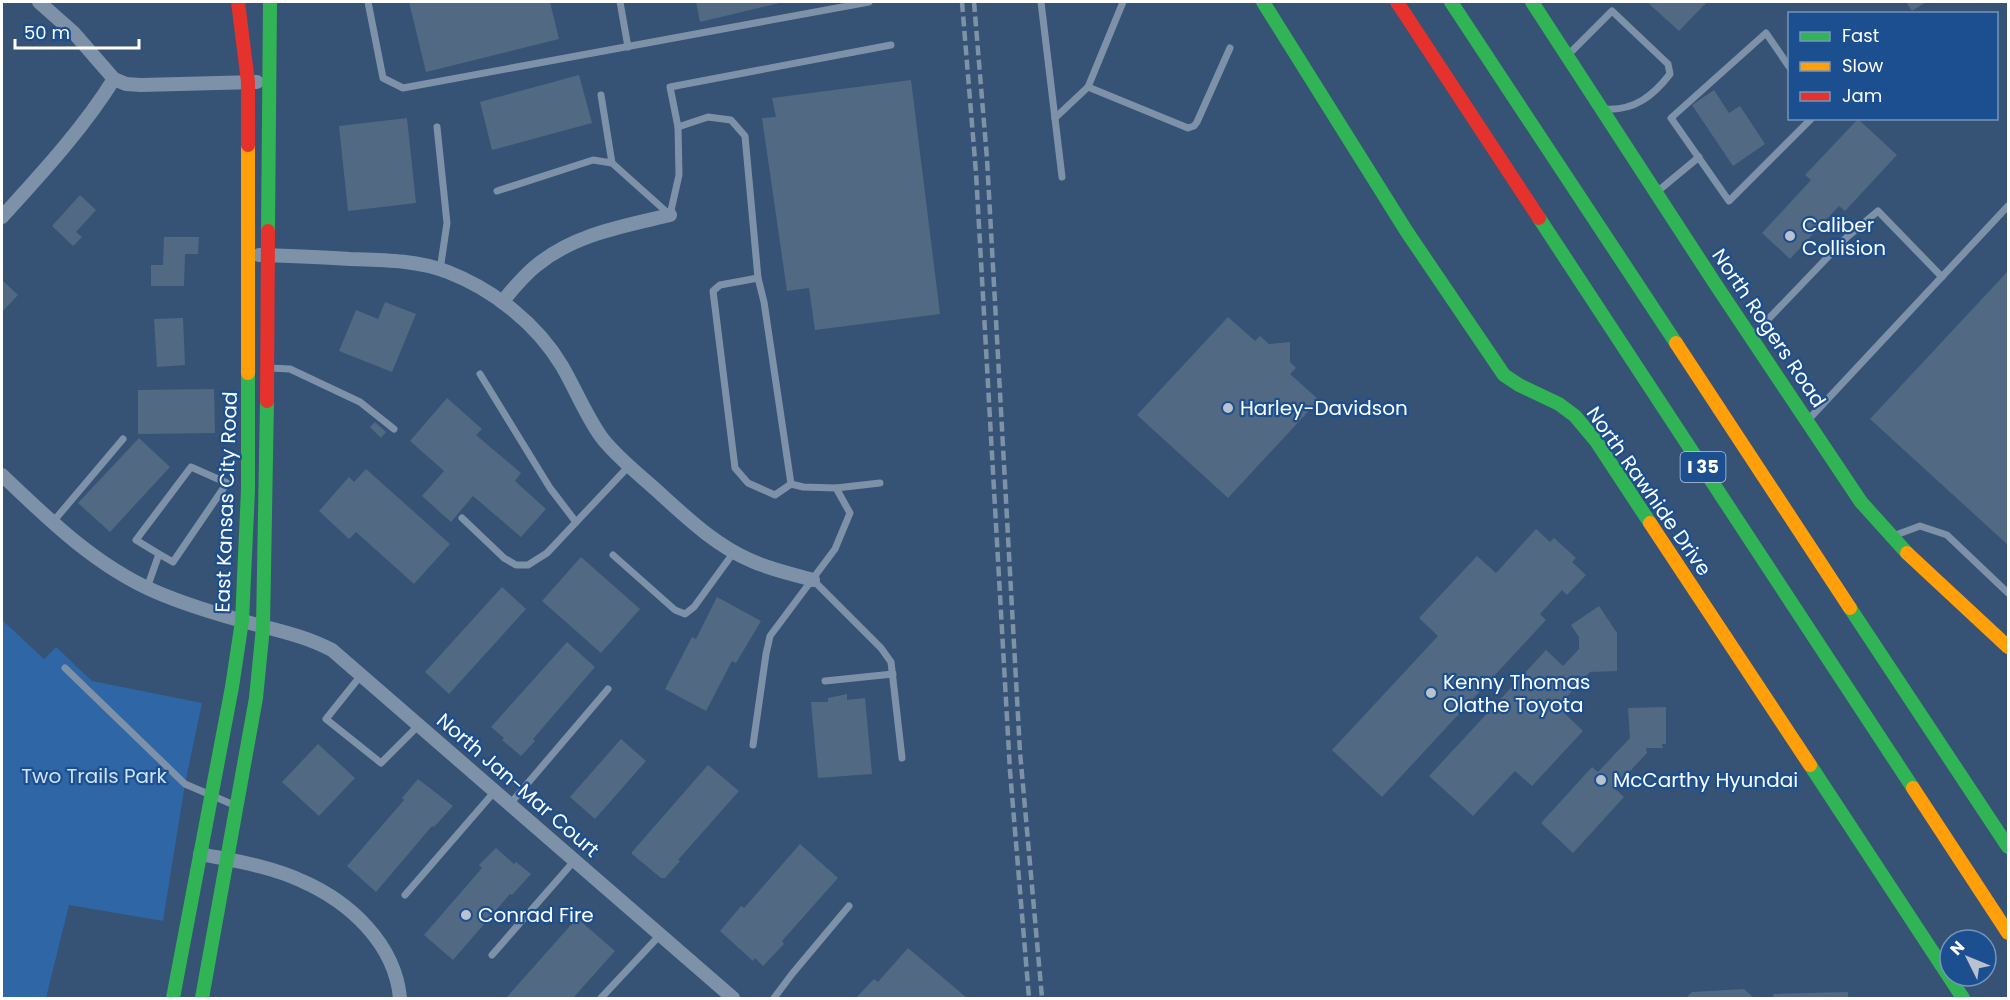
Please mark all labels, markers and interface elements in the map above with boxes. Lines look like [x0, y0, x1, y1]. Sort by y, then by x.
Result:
scale bar [15, 12, 140, 50]
legend [1788, 12, 1998, 120]
text: 50 m [24, 20, 70, 45]
text: Fast [1842, 23, 1879, 48]
text: Slow [1842, 53, 1884, 78]
text: Jam [1842, 83, 1882, 108]
place label: Caliber Collision [1802, 211, 1886, 262]
marker: Caliber Collision [1783, 229, 1797, 243]
street label: North Rogers Road [1705, 243, 1833, 413]
street label: East Kansas City Road [208, 391, 244, 613]
place label: Harley-Davidson [1240, 394, 1408, 422]
marker: Harley-Davidson [1221, 401, 1235, 415]
street label: North Rawhide Drive [1580, 401, 1718, 581]
road number: I 35 [1680, 452, 1726, 482]
place label: Kenny Thomas Olathe Toyota [1443, 668, 1591, 719]
marker: Kenny Thomas Olathe Toyota [1424, 686, 1438, 700]
street label: North Jan-Mar Court [431, 707, 605, 863]
park label: Two Trails Park [21, 762, 168, 790]
place label: McCarthy Hyundai [1613, 766, 1798, 794]
marker: McCarthy Hyundai [1594, 773, 1608, 787]
place label: Conrad Fire [478, 901, 594, 929]
marker: Conrad Fire [459, 908, 473, 922]
north arrow [1938, 928, 1998, 988]
text: N [1945, 936, 1970, 960]

